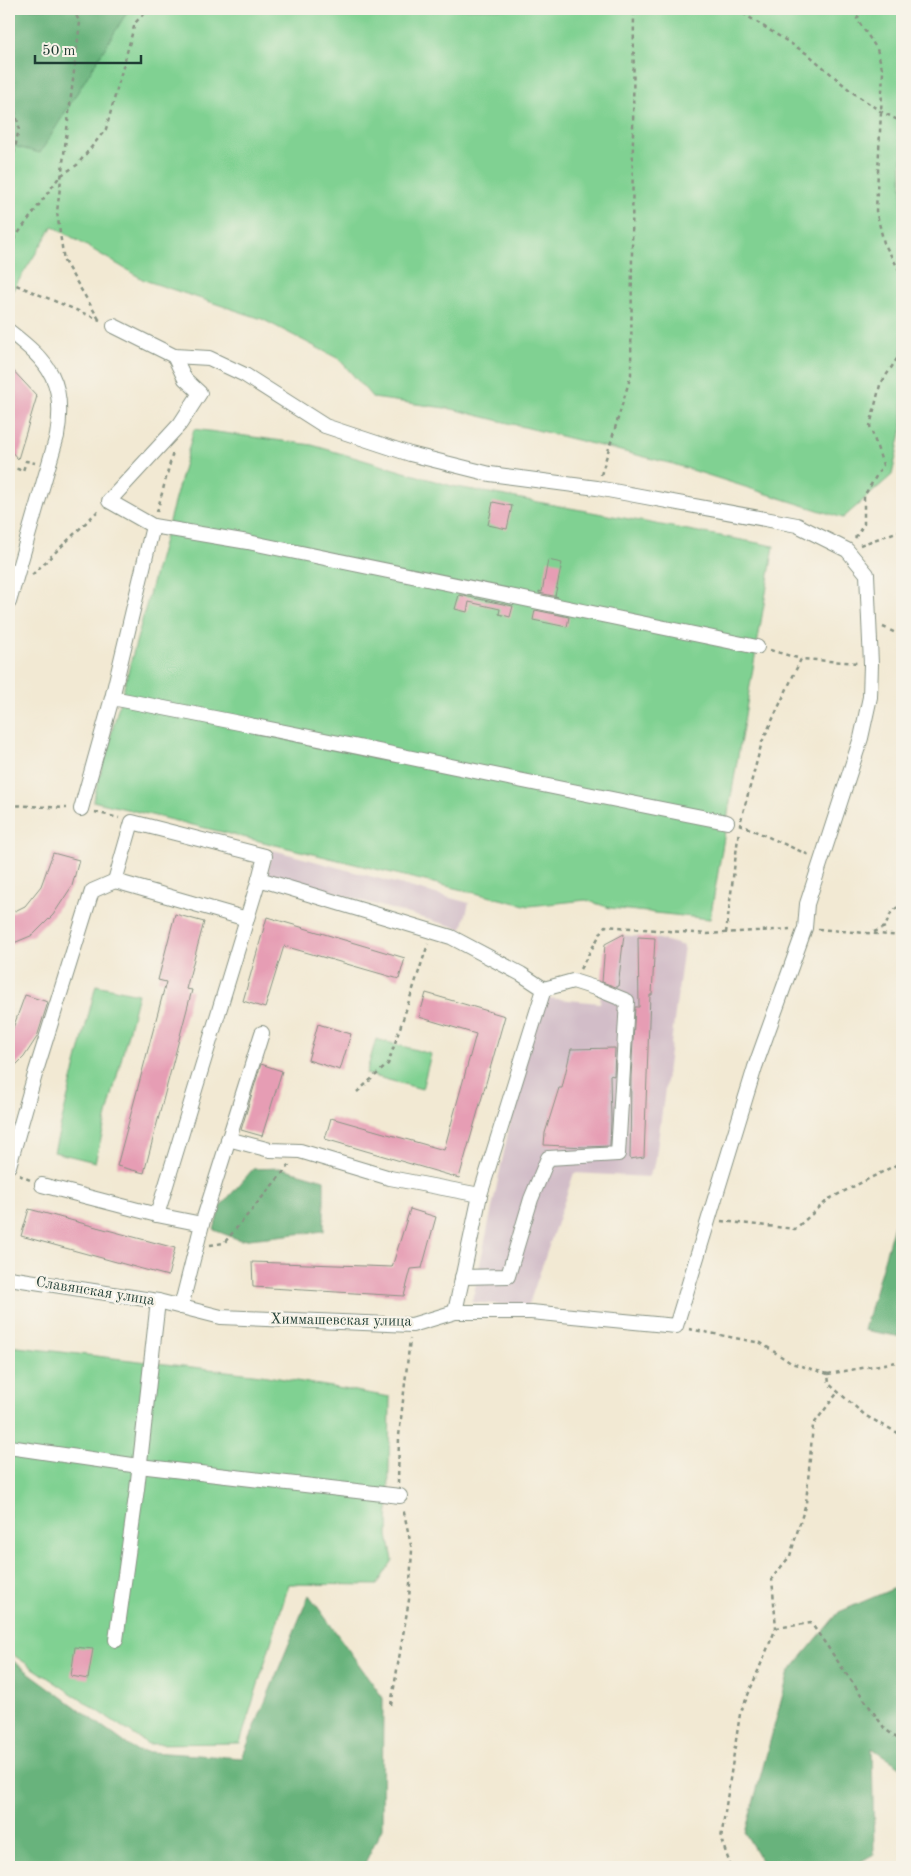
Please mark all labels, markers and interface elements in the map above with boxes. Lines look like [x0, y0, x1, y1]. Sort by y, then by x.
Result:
scale bar [35, 32, 141, 64]
text: 50 m [42, 44, 76, 59]
street label: Славянская улица [35, 1275, 156, 1309]
street label: Химмашевская улица [270, 1312, 412, 1330]

